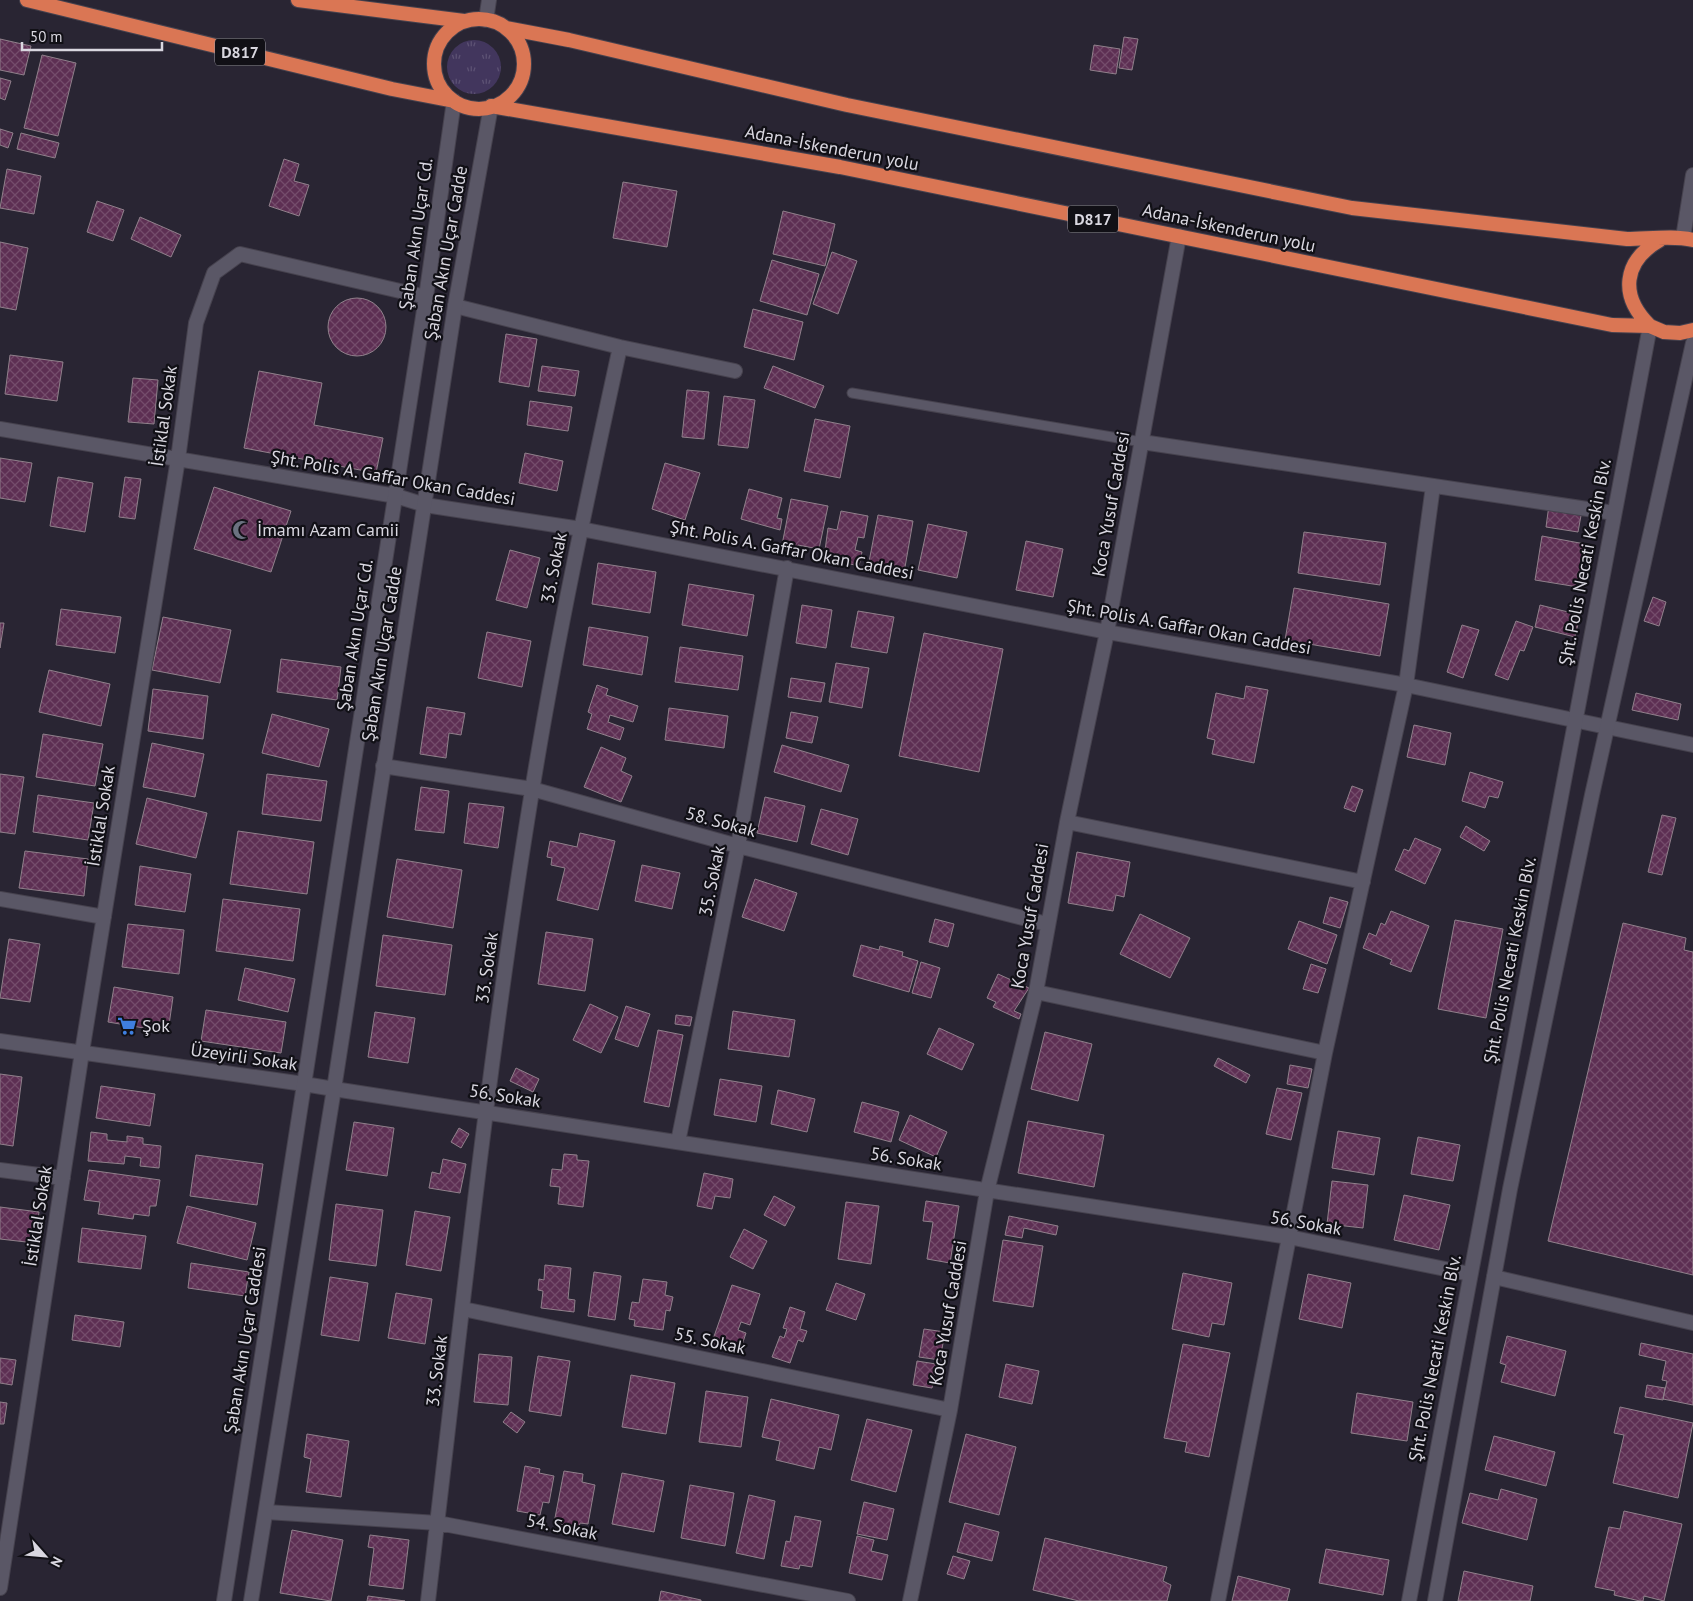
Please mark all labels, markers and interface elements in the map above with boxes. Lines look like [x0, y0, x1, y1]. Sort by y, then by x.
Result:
scale bar [22, 20, 162, 52]
text: 50 m [30, 27, 63, 46]
road number: D817 [215, 38, 265, 66]
street label: Adana-İskenderun yolu [743, 119, 921, 176]
street label: Şaban Akın Uçar Cd. [393, 156, 438, 311]
street label: Şaban Akın Uçar Cadde [419, 164, 472, 342]
street label: Adana-İskenderun yolu [1140, 198, 1318, 257]
road number: D817 [1068, 205, 1118, 232]
street label: İstiklal Sokak [145, 363, 182, 468]
street label: Koca Yusuf Caddesi [1086, 429, 1135, 578]
street label: Şht. Polis A. Gaffar Okan Caddesi [269, 445, 517, 510]
street label: Şht. Polis Necati Keskin Blv. [1553, 456, 1616, 667]
street label: Şht. Polis A. Gaffar Okan Caddesi [668, 515, 916, 584]
place label: İmamı Azam Camii [257, 518, 399, 541]
mosque icon: İmamı Azam Camii [231, 519, 253, 541]
street label: 33. Sokak [535, 530, 572, 606]
street label: Şaban Akın Uçar Cd. [331, 557, 378, 712]
street label: Şaban Akın Uçar Cadde [356, 565, 407, 743]
street label: Şht. Polis A. Gaffar Okan Caddesi [1065, 594, 1313, 659]
street label: İstiklal Sokak [81, 763, 120, 868]
street label: 58. Sokak [683, 801, 759, 842]
street label: Koca Yusuf Caddesi [1005, 841, 1054, 990]
street label: 35. Sokak [693, 843, 730, 919]
street label: Şht. Polis Necati Keskin Blv. [1478, 854, 1541, 1065]
street label: 33. Sokak [470, 930, 503, 1005]
place label: Şok [142, 1014, 170, 1037]
supermarket icon: Şok [116, 1015, 138, 1037]
street label: Üzeyirli Sokak [189, 1038, 299, 1075]
street label: 56. Sokak [468, 1078, 543, 1113]
street label: 56. Sokak [869, 1141, 944, 1176]
street label: İstiklal Sokak [18, 1163, 57, 1268]
street label: 56. Sokak [1269, 1205, 1344, 1240]
street label: Koca Yusuf Caddesi [923, 1238, 972, 1387]
street label: Şaban Akın Uçar Caddesi [218, 1245, 271, 1435]
street label: Şht. Polis Necati Keskin Blv. [1403, 1252, 1466, 1463]
street label: 55. Sokak [672, 1322, 748, 1359]
street label: 33. Sokak [421, 1333, 452, 1408]
street label: 54. Sokak [524, 1508, 600, 1545]
north arrow [20, 1531, 70, 1581]
text: N [46, 1554, 67, 1570]

